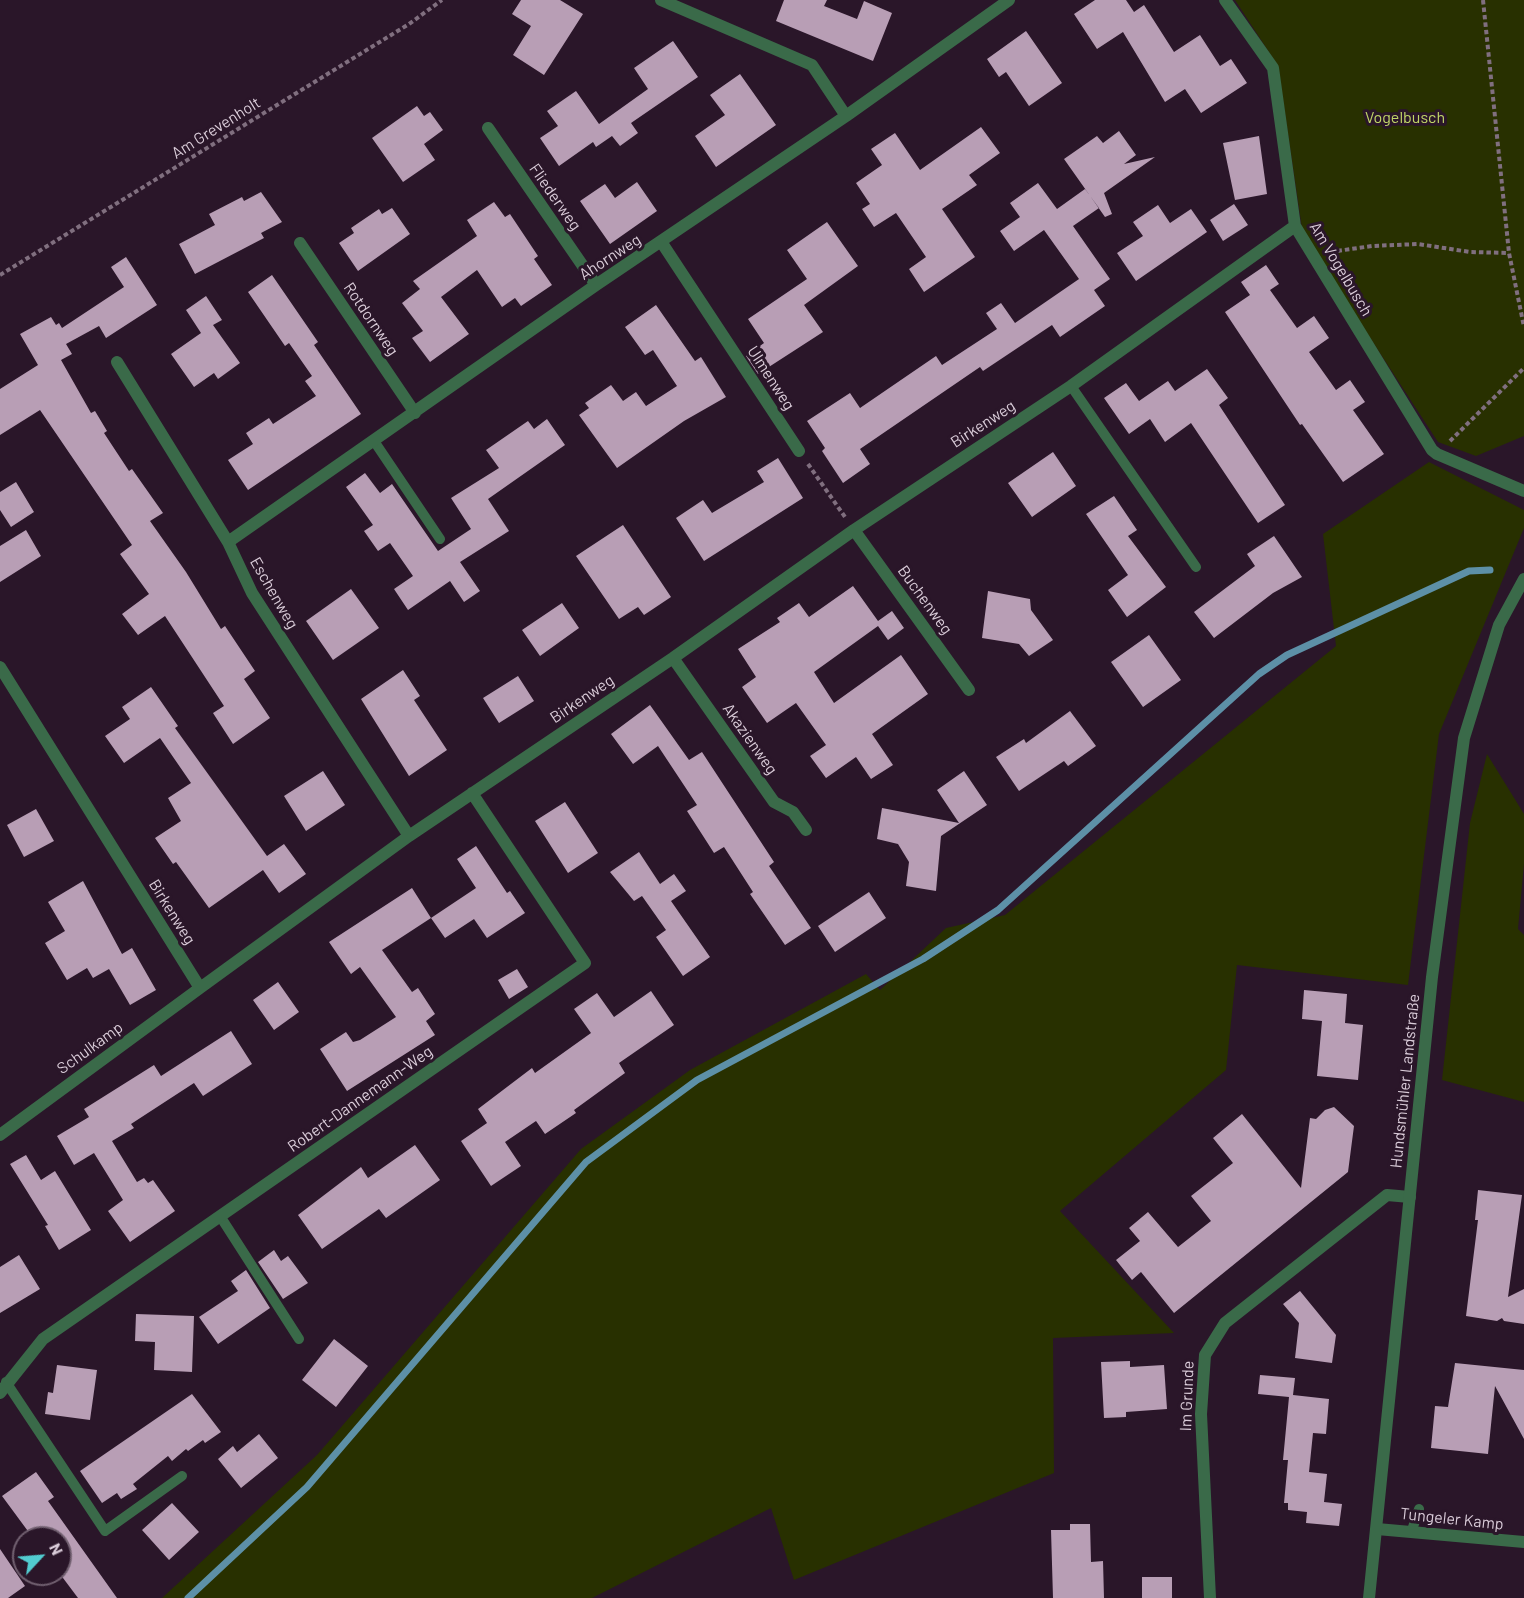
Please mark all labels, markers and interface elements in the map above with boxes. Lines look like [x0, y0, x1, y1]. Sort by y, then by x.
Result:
street label: Am Grevenholt [168, 93, 264, 163]
park label: Vogelbusch [1365, 108, 1445, 128]
street label: Fliederweg [525, 160, 585, 234]
street label: Am Vogelbusch [1305, 219, 1377, 319]
street label: Ahornweg [576, 230, 644, 284]
street label: Rotdornweg [340, 279, 402, 359]
street label: Ulmenweg [743, 342, 799, 414]
street label: Birkenweg [947, 396, 1019, 452]
street label: Eschenweg [246, 554, 302, 632]
street label: Buchenweg [894, 562, 956, 638]
street label: Birkenweg [546, 671, 618, 727]
street label: Akazienweg [719, 700, 781, 778]
street label: Birkenweg [145, 876, 199, 948]
street label: Hundsmühler Landstraße [1386, 993, 1424, 1169]
street label: Schulkamp [53, 1018, 127, 1078]
street label: Robert-Dannemann-Weg [284, 1042, 436, 1156]
street label: Im Grunde [1176, 1360, 1198, 1432]
street label: Tungeler Kamp [1399, 1504, 1505, 1534]
north arrow [12, 1526, 72, 1586]
text: N [46, 1540, 68, 1558]

